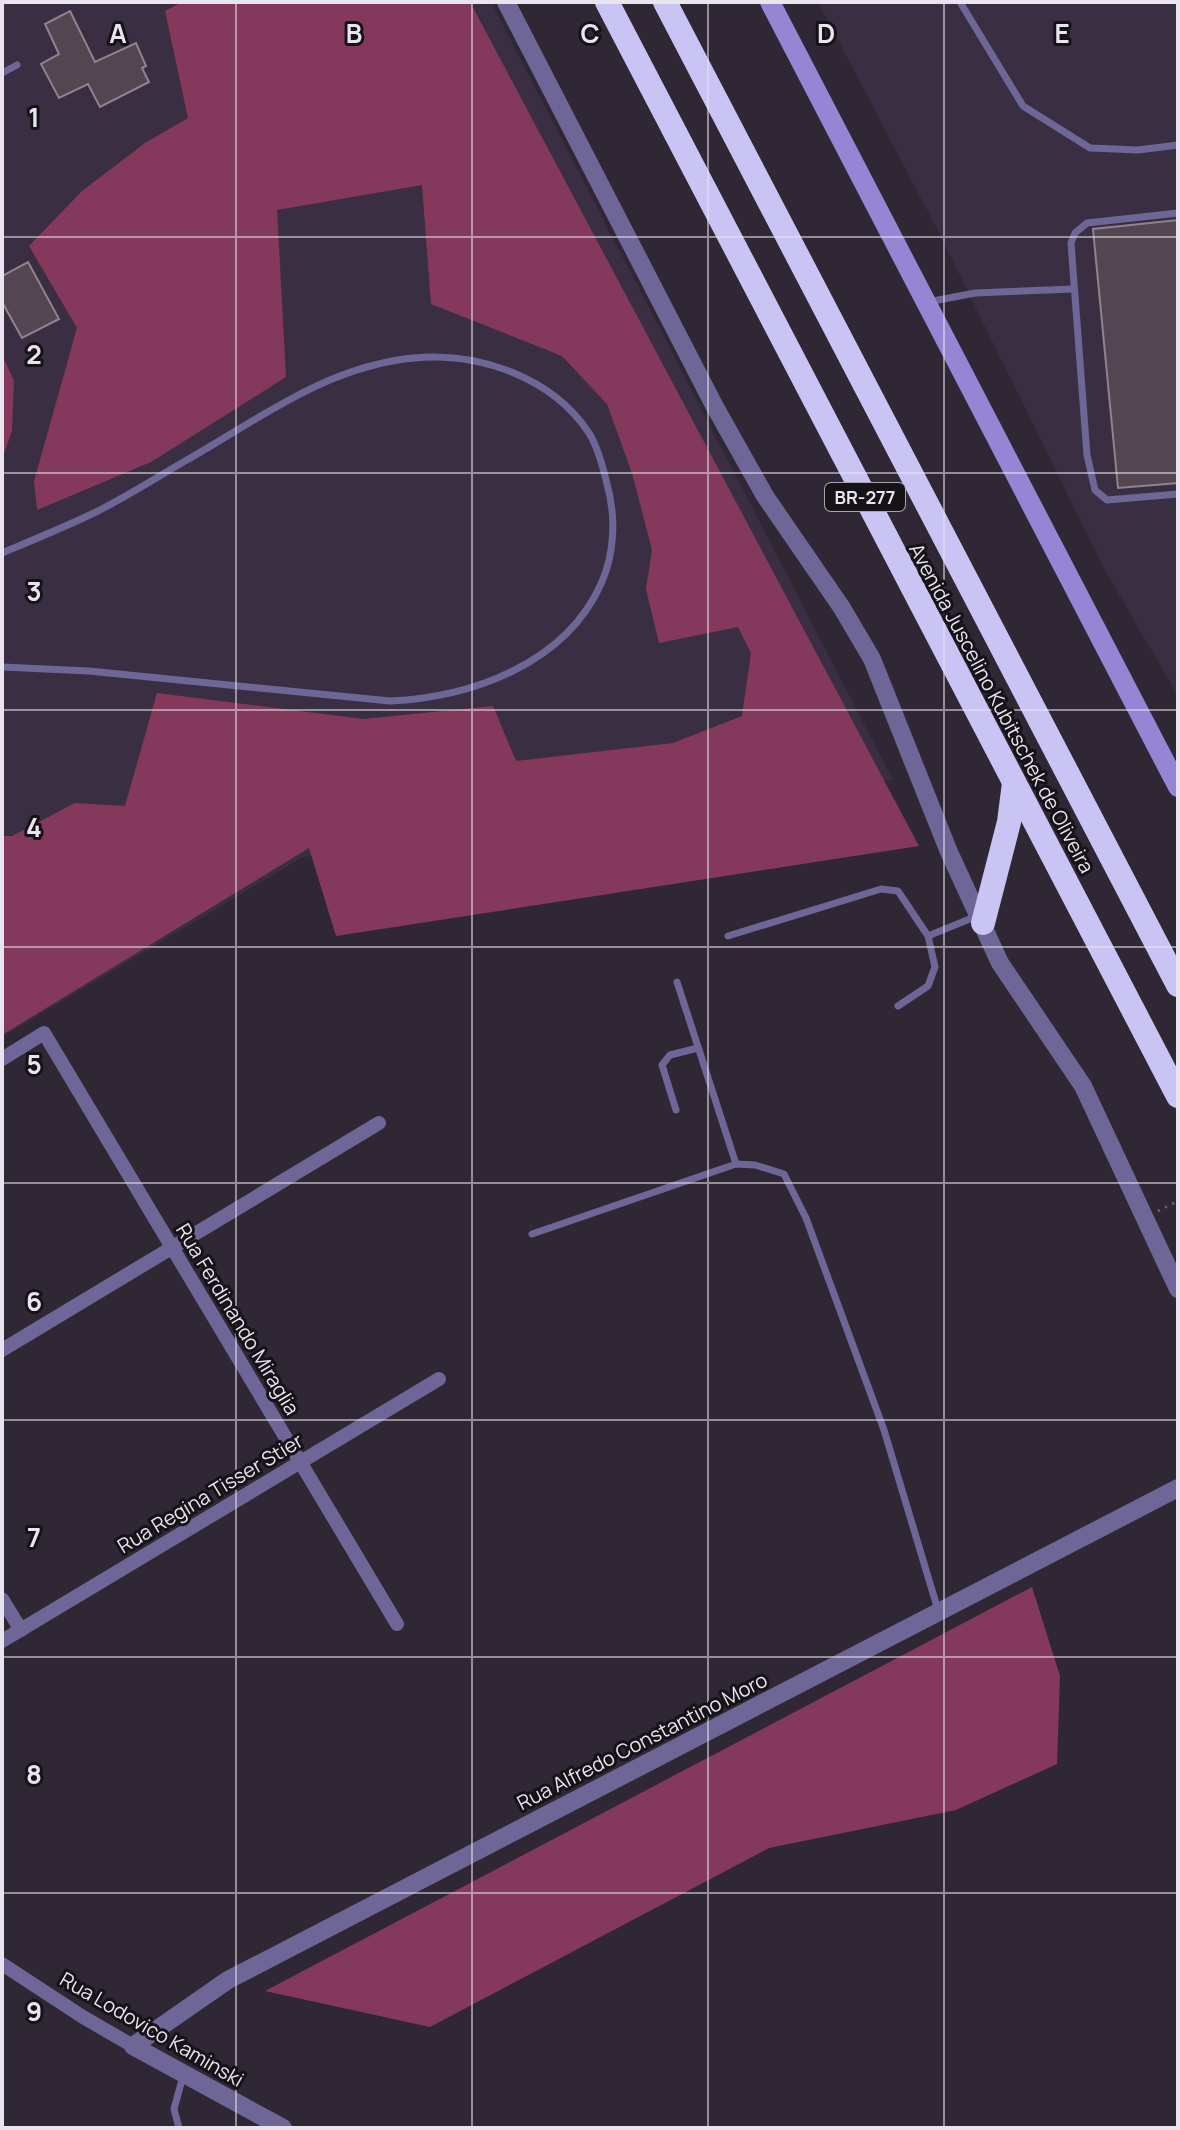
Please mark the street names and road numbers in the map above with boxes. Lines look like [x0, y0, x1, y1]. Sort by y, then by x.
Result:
road number: BR-277 [825, 483, 905, 511]
street label: Avenida Juscelino Kubitschek de Oliveira [903, 538, 1101, 878]
street label: Rua Ferdinando Miraglia [170, 1218, 306, 1420]
street label: Rua Regina Tisser Stier [112, 1427, 308, 1559]
street label: Rua Alfredo Constantino Moro [512, 1666, 772, 1816]
street label: Rua Lodovico Kaminski [55, 1965, 249, 2093]

